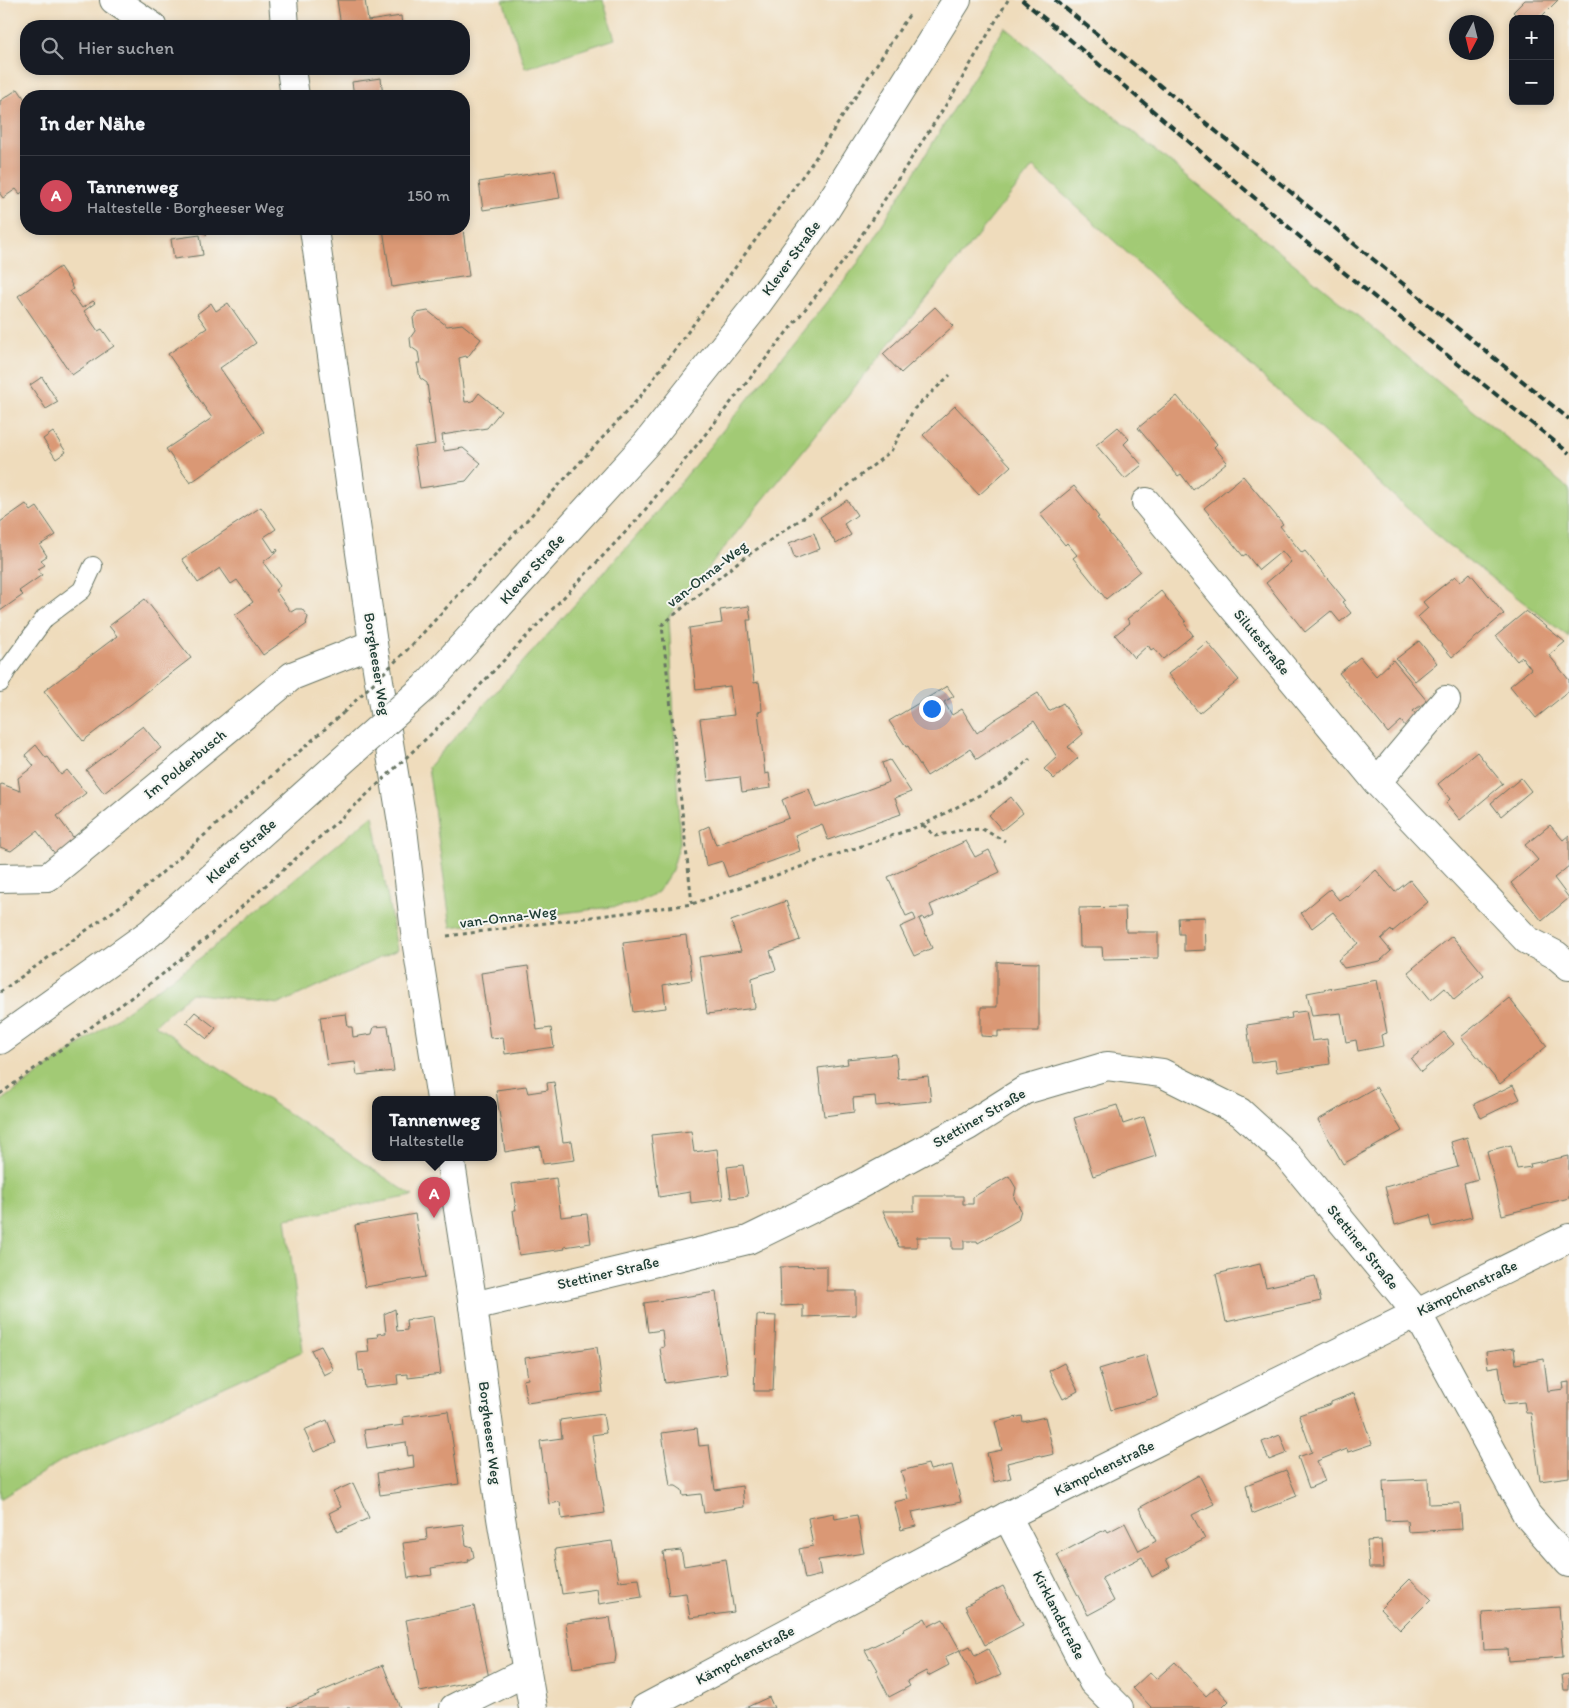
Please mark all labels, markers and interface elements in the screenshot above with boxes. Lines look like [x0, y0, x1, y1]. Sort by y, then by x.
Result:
north arrow [1449, 15, 1494, 60]
map controls [1509, 15, 1554, 105]
button: + [1509, 15, 1554, 60]
search box [20, 20, 470, 75]
icon: search [38, 34, 66, 62]
text: Hier suchen [78, 36, 174, 59]
button: − [1509, 60, 1554, 105]
text: In der Nähe [40, 110, 145, 135]
text: Tannenweg [87, 175, 178, 198]
text: A [51, 186, 61, 205]
text: 150 m [407, 186, 450, 205]
text: Haltestelle · Borgheeser Weg [87, 198, 284, 217]
street label: Klever Straße [758, 217, 824, 299]
street label: Klever Straße [496, 530, 568, 608]
street label: van-Onna-Weg [663, 537, 751, 611]
street label: Silutestraße [1230, 605, 1294, 679]
street label: Borgheeser Weg [360, 611, 394, 717]
your location [919, 696, 945, 722]
street label: Im Polderbusch [140, 725, 230, 803]
street label: Klever Straße [202, 815, 280, 887]
street label: van-Onna-Weg [458, 902, 558, 932]
street label: Stettiner Straße [929, 1084, 1029, 1152]
popup [372, 1096, 497, 1161]
text: Tannenweg [389, 1108, 480, 1131]
text: Haltestelle [389, 1131, 464, 1150]
pin: A [418, 1177, 450, 1218]
street label: Stettiner Straße [1323, 1201, 1403, 1293]
street label: Stettiner Straße [555, 1253, 661, 1293]
street label: Kämpchenstraße [1414, 1256, 1520, 1320]
street label: Borgheeser Weg [475, 1380, 505, 1486]
street label: Kämpchenstraße [1051, 1436, 1157, 1500]
street label: Kirklandstraße [1029, 1568, 1089, 1662]
street label: Kämpchenstraße [692, 1621, 798, 1689]

